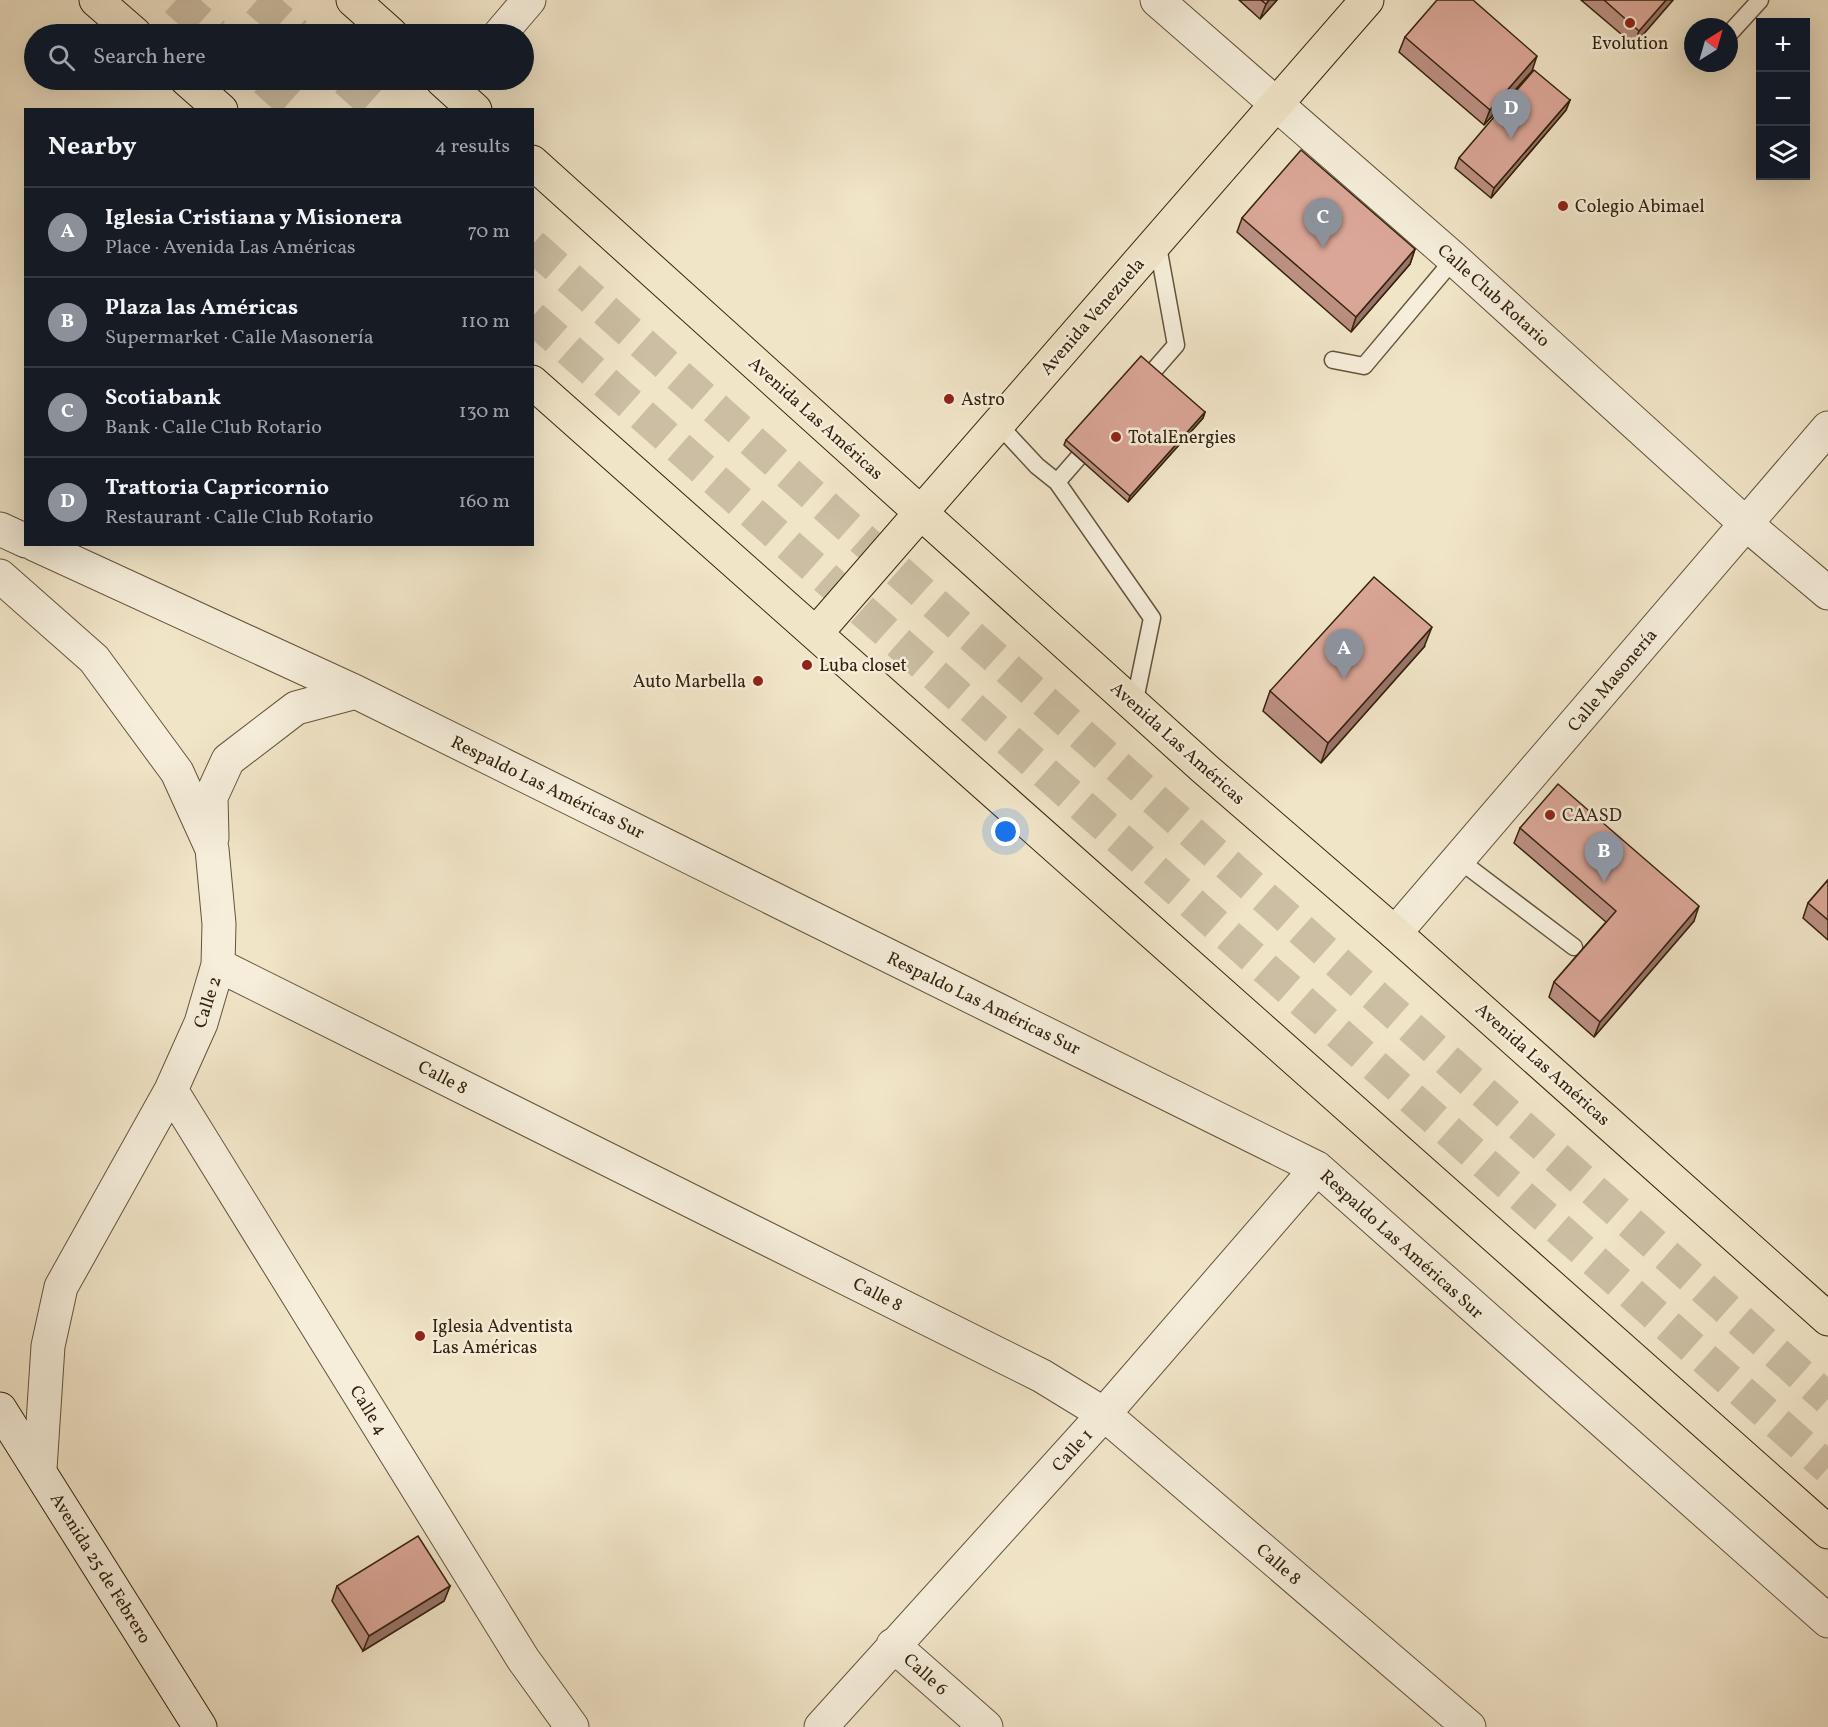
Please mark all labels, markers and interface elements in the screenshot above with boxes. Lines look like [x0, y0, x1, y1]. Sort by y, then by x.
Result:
marker: Evolution [1623, 16, 1637, 30]
north arrow [1684, 18, 1738, 72]
map controls [1756, 18, 1810, 180]
button: + [1756, 18, 1810, 72]
search box [24, 24, 534, 90]
place label: Evolution [1591, 32, 1669, 57]
icon: search [45, 41, 78, 74]
text: Search here [93, 42, 206, 73]
button: − [1756, 72, 1810, 126]
pin: D [1492, 90, 1530, 139]
button: layers [1756, 126, 1810, 180]
text: Nearby [48, 129, 137, 165]
text: 4 results [435, 133, 510, 161]
place label: Colegio Abimael [1575, 195, 1705, 220]
pin: C [1304, 198, 1342, 248]
marker: Colegio Abimael [1556, 199, 1570, 213]
text: Iglesia Cristiana y Misionera [105, 203, 402, 234]
text: A [60, 218, 75, 246]
text: 70 m [467, 218, 510, 246]
text: Place · Avenida Las Américas [105, 234, 356, 262]
street label: Calle Club Rotario [1431, 239, 1555, 353]
street label: Avenida Venezuela [1035, 253, 1151, 381]
text: Plaza las Américas [105, 293, 298, 324]
text: B [61, 308, 74, 336]
text: 110 m [461, 308, 510, 336]
text: Supermarket · Calle Masonería [105, 324, 374, 352]
street label: Avenida Las Américas [742, 352, 888, 486]
text: Scotiabank [105, 383, 221, 414]
place label: Astro [961, 388, 1005, 413]
marker: Astro [942, 392, 956, 406]
text: C [61, 398, 74, 426]
text: 130 m [459, 398, 510, 426]
text: Bank · Calle Club Rotario [105, 414, 322, 442]
place label: TotalEnergies [1128, 426, 1236, 451]
marker: TotalEnergies [1109, 430, 1123, 444]
text: Trattoria Capricornio [105, 473, 329, 504]
text: D [60, 488, 75, 516]
text: 160 m [458, 488, 510, 516]
text: Restaurant · Calle Club Rotario [105, 504, 373, 532]
street label: Calle Masonería [1562, 624, 1664, 738]
pin: A [1324, 630, 1364, 679]
place label: Luba closet [819, 654, 907, 679]
marker: Luba closet [800, 658, 814, 672]
place label: Auto Marbella [633, 670, 746, 695]
marker: Auto Marbella [751, 674, 765, 688]
street label: Avenida Las Américas [1104, 677, 1250, 811]
street label: Respaldo Las Américas Sur [446, 731, 649, 846]
place label: CAASD [1562, 804, 1622, 829]
marker: CAASD [1543, 808, 1557, 822]
your location [991, 817, 1020, 846]
pin: B [1584, 832, 1624, 882]
street label: Respaldo Las Américas Sur [882, 947, 1085, 1062]
street label: Calle 2 [188, 973, 229, 1032]
street label: Avenida Las Américas [1469, 998, 1615, 1132]
street label: Calle 8 [413, 1055, 472, 1101]
street label: Respaldo Las Américas Sur [1314, 1165, 1489, 1326]
street label: Calle 8 [848, 1272, 907, 1318]
place label: Iglesia Adventista Las Américas [432, 1315, 573, 1361]
marker: Iglesia Adventista Las Américas [413, 1329, 427, 1343]
street label: Calle 4 [343, 1381, 393, 1440]
street label: Calle 1 [1047, 1424, 1099, 1478]
street label: Avenida 25 de Febrero [43, 1489, 156, 1649]
street label: Calle 8 [1250, 1538, 1306, 1592]
street label: Calle 6 [897, 1648, 953, 1702]

